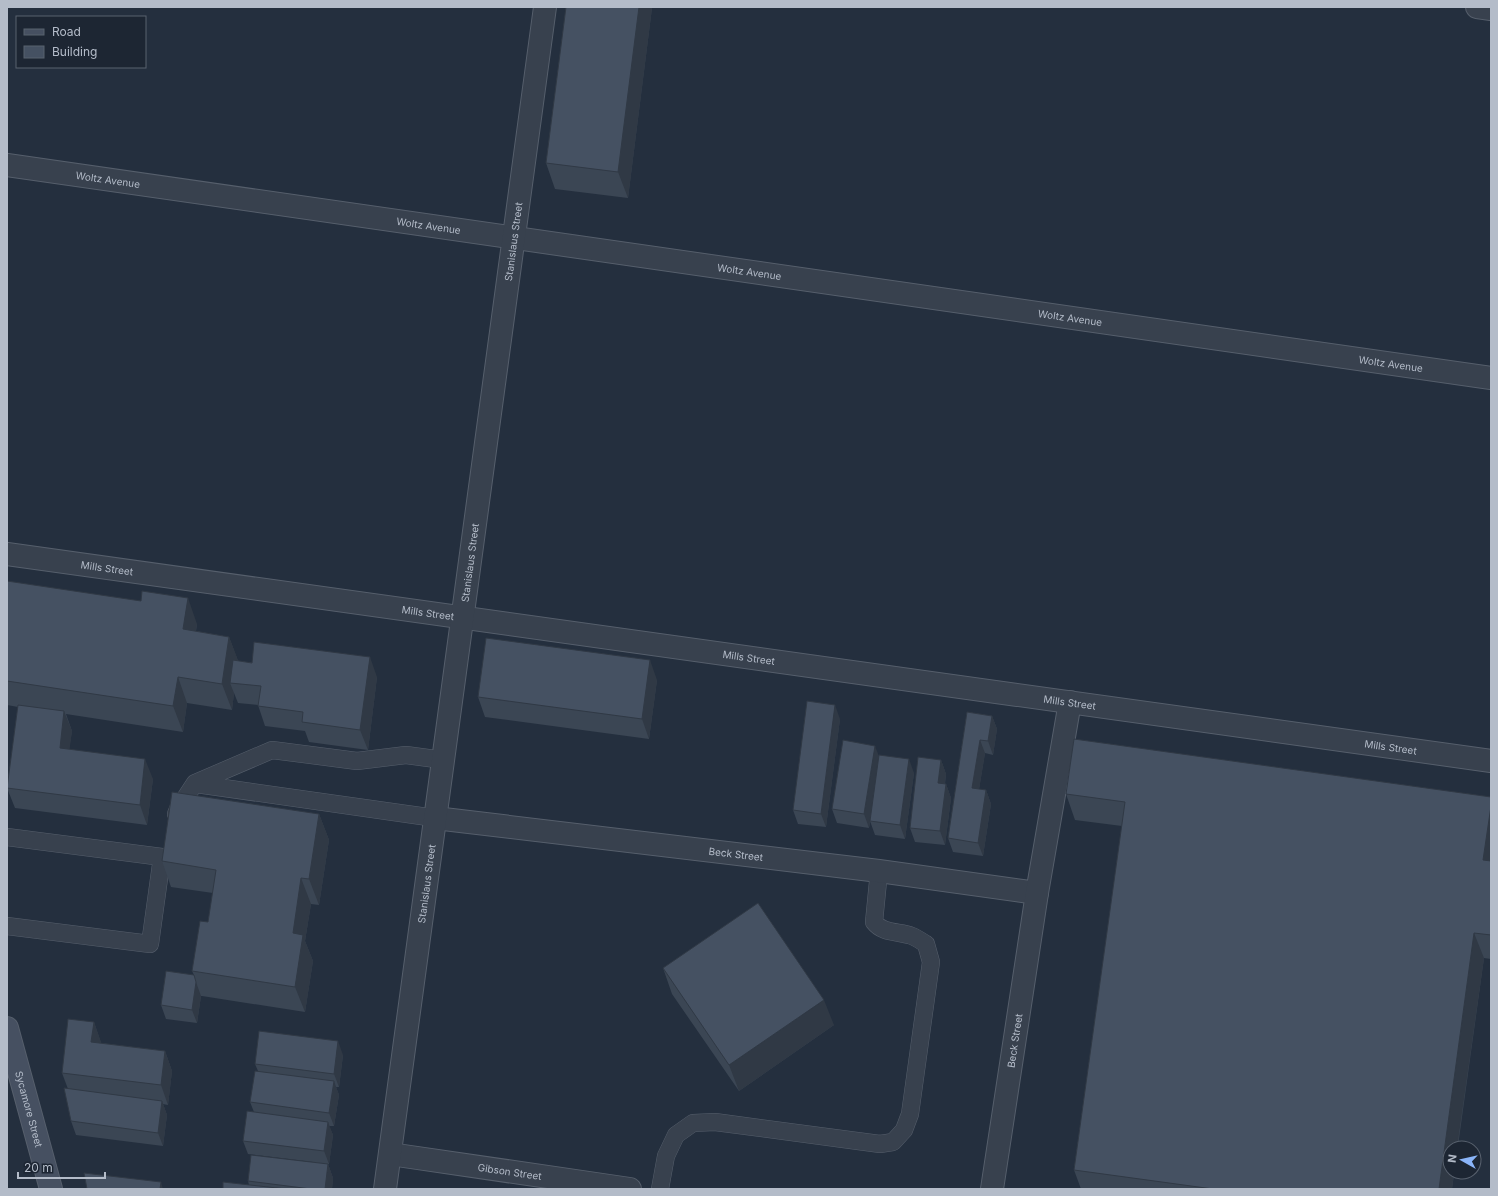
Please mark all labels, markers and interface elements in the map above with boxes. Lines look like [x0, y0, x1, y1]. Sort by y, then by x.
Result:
legend [16, 16, 146, 68]
text: Road [52, 24, 81, 39]
text: Building [52, 44, 97, 59]
street label: Woltz Avenue [75, 169, 141, 190]
street label: Stanislaus Street [502, 201, 525, 282]
street label: Woltz Avenue [396, 215, 462, 236]
street label: Woltz Avenue [716, 261, 782, 282]
street label: Woltz Avenue [1037, 307, 1103, 328]
street label: Woltz Avenue [1358, 353, 1424, 374]
street label: Stanislaus Street [459, 522, 481, 603]
street label: Mills Street [80, 558, 135, 578]
street label: Mills Street [401, 603, 456, 622]
street label: Mills Street [722, 648, 776, 667]
street label: Mills Street [1043, 693, 1097, 712]
street label: Mills Street [1364, 737, 1418, 757]
street label: Stanislaus Street [415, 843, 438, 924]
street label: Beck Street [708, 845, 764, 863]
street label: Beck Street [1005, 1012, 1025, 1069]
street label: Sycamore Street [13, 1070, 45, 1149]
north arrow [1442, 1140, 1482, 1180]
text: N [1445, 1153, 1460, 1164]
scale bar [18, 1154, 105, 1180]
text: 20 m [24, 1160, 53, 1175]
street label: Gibson Street [477, 1161, 543, 1182]

